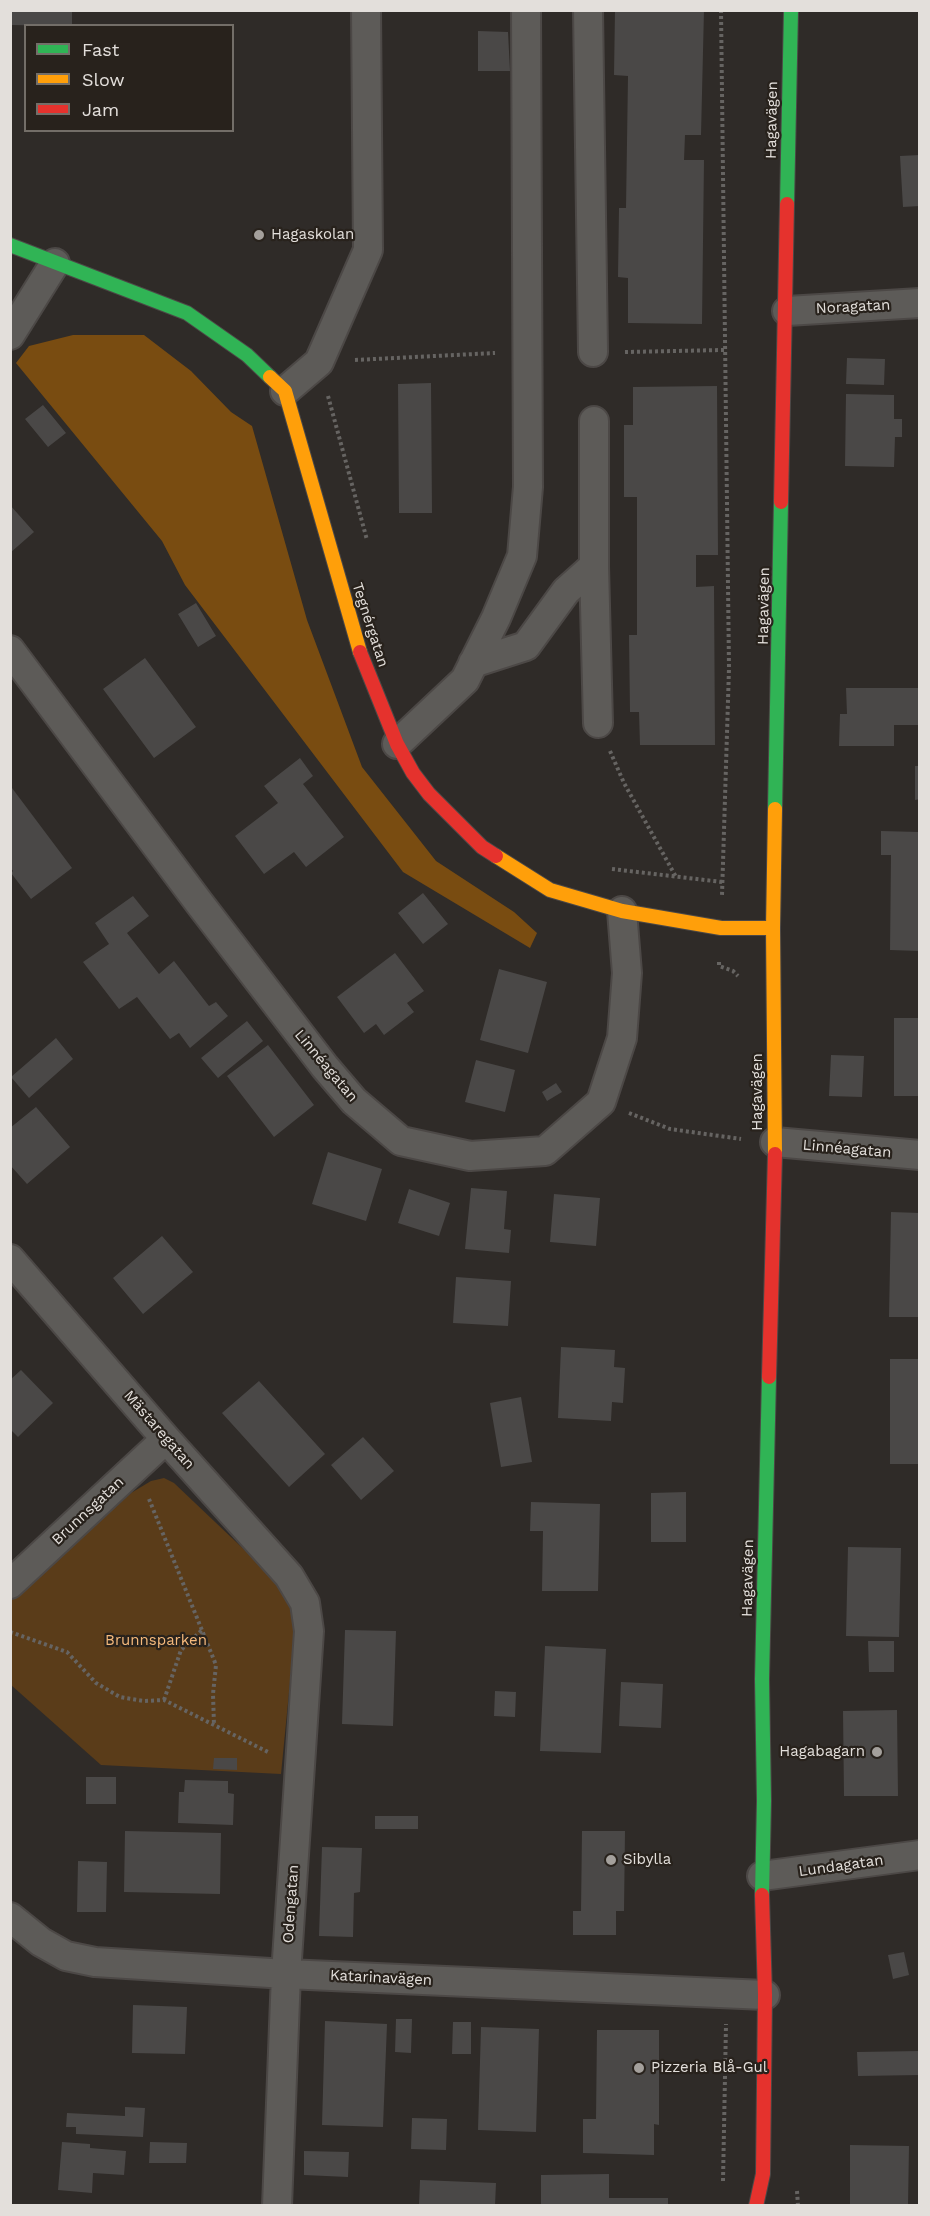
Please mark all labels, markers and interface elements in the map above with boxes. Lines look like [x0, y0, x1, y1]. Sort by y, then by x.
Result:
legend [24, 24, 234, 132]
text: Fast [82, 39, 119, 60]
text: Slow [82, 69, 125, 90]
street label: Hagavägen [762, 81, 782, 159]
text: Jam [82, 99, 119, 120]
place label: Hagaskolan [271, 226, 354, 244]
marker: Hagaskolan [252, 228, 266, 242]
street label: Noragatan [815, 296, 891, 318]
street label: Hagavägen [754, 567, 774, 645]
street label: Tegnérgatan [348, 580, 392, 670]
street label: Linnéagatan [291, 1026, 361, 1106]
street label: Hagavägen [749, 1053, 767, 1131]
street label: Linnéagatan [802, 1136, 892, 1162]
street label: Mästaregatan [120, 1387, 198, 1473]
street label: Brunnsgatan [48, 1473, 128, 1549]
street label: Hagavägen [738, 1539, 758, 1617]
park label: Brunnsparken [105, 1632, 207, 1650]
place label: Hagabagarn [779, 1743, 865, 1761]
marker: Hagabagarn [870, 1745, 884, 1759]
place label: Sibylla [623, 1851, 671, 1869]
street label: Lundagatan [797, 1851, 885, 1881]
marker: Sibylla [604, 1853, 618, 1867]
street label: Odengatan [279, 1864, 303, 1944]
street label: Katarinavägen [329, 1966, 433, 1990]
place label: Pizzeria Blå-Gul [651, 2059, 767, 2077]
marker: Pizzeria Blå-Gul [632, 2061, 646, 2075]

